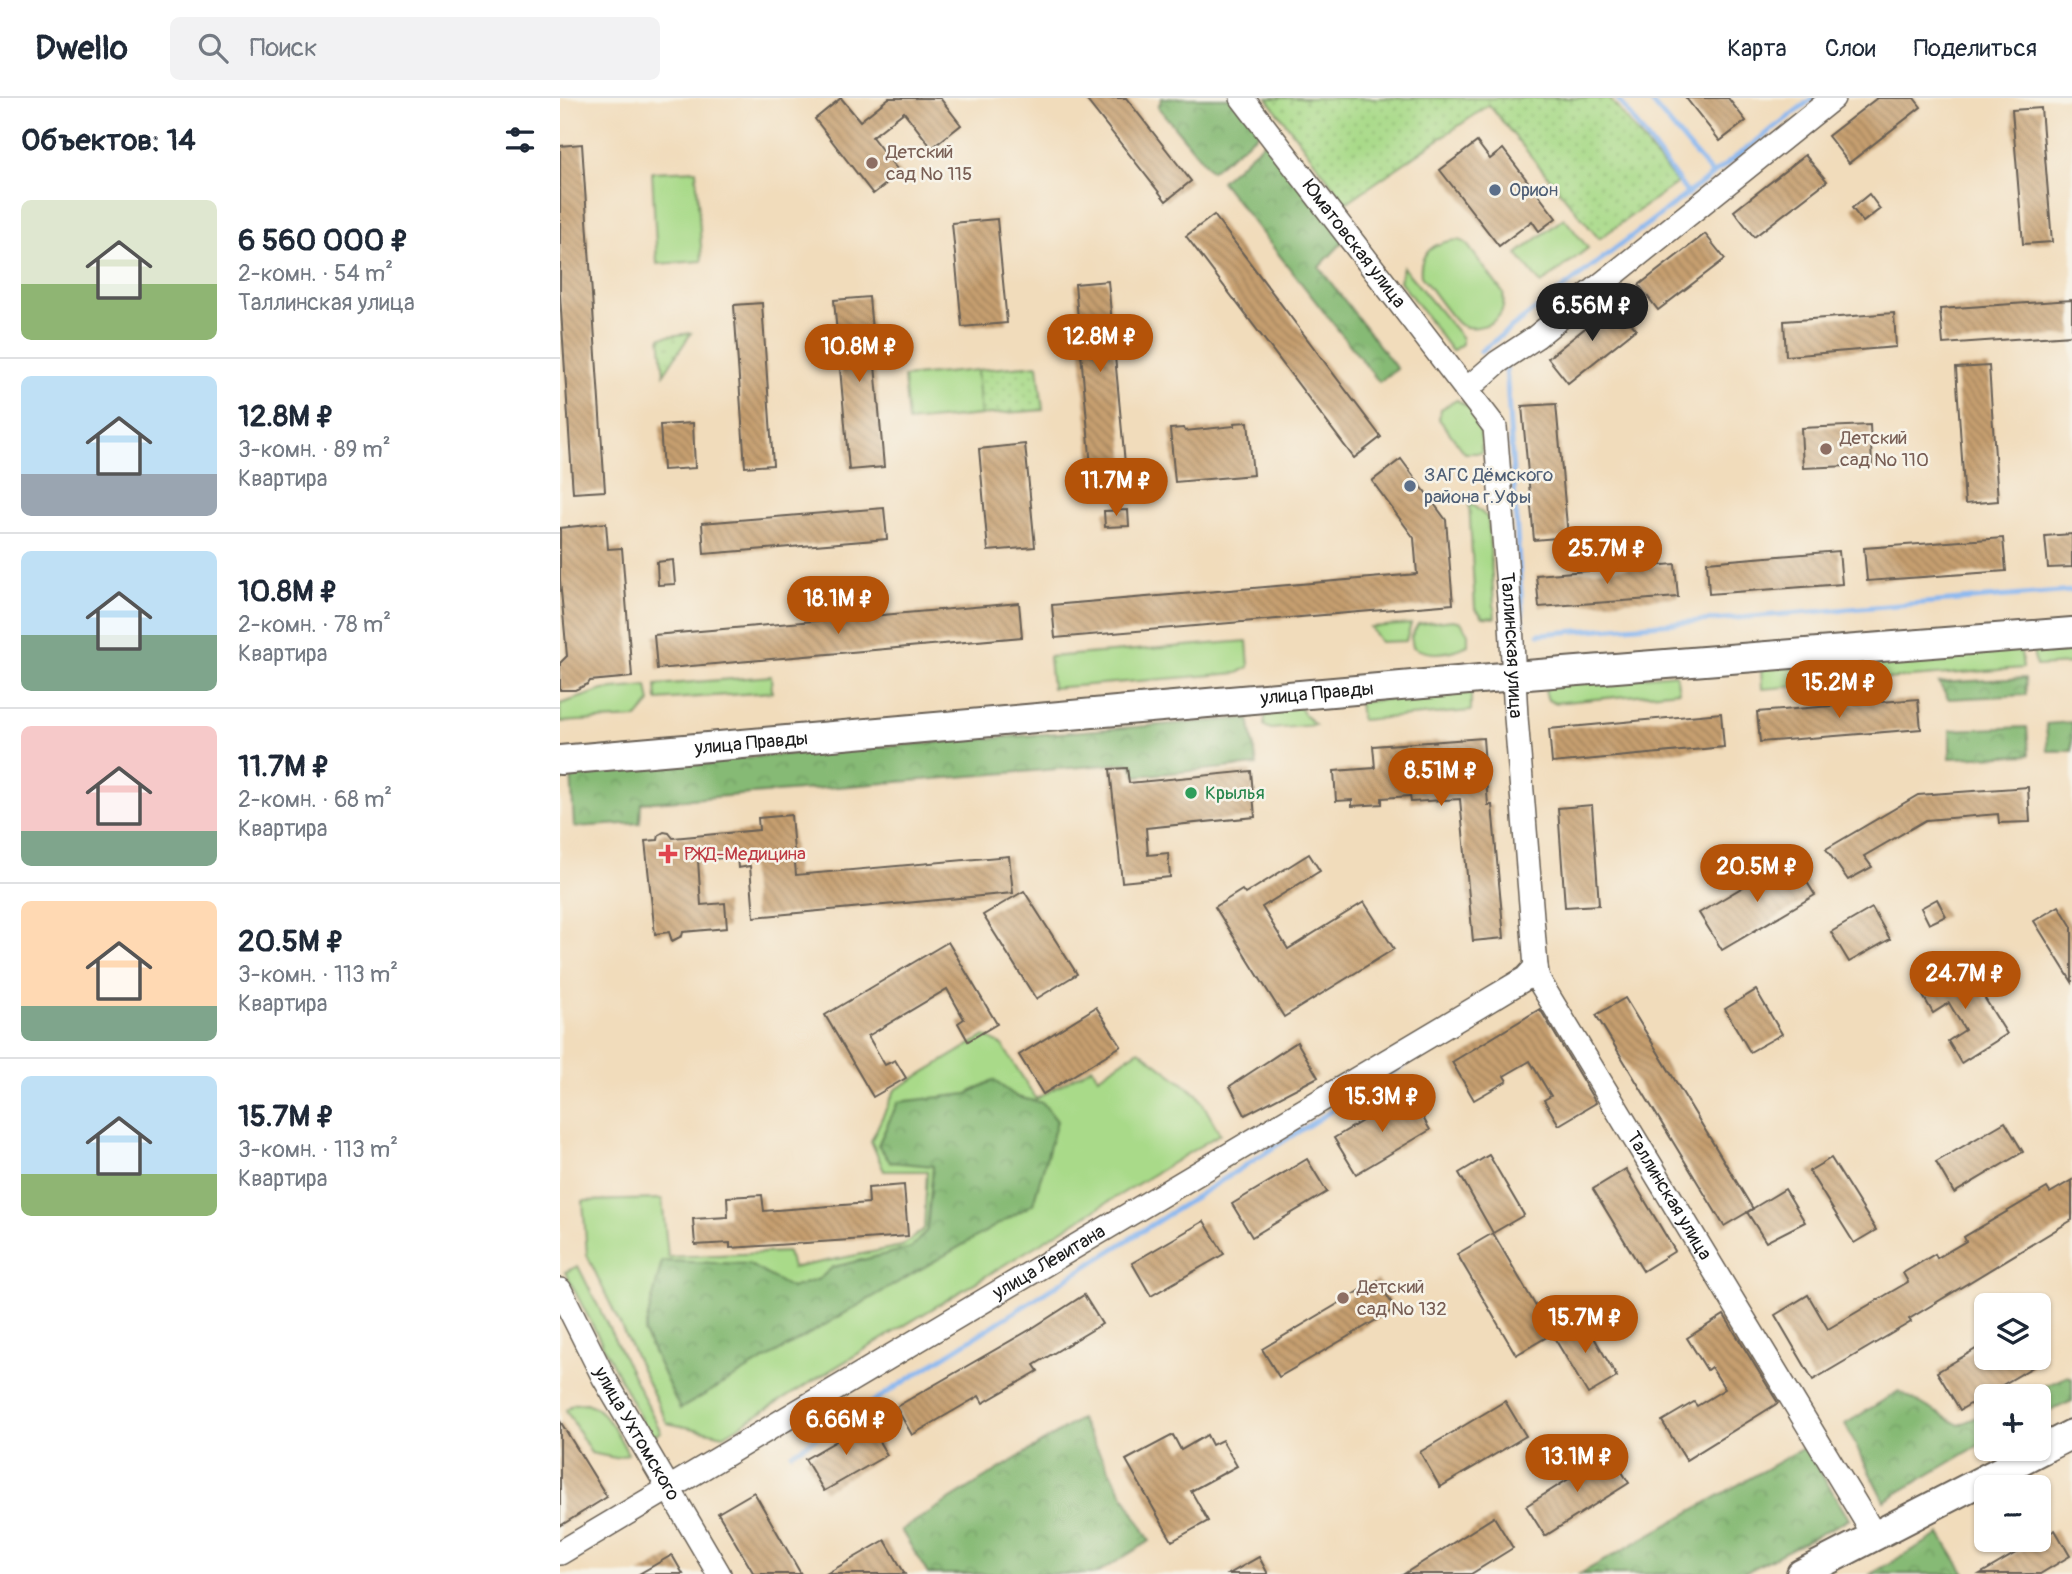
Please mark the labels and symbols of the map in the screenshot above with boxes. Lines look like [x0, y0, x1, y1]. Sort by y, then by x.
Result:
place label: Детский сад № 115 [885, 140, 972, 186]
marker: Детский сад № 115 [864, 155, 880, 171]
street label: Юматовская улица [1297, 175, 1411, 313]
place label: Орион [1509, 178, 1558, 202]
marker: Орион [1487, 182, 1503, 198]
pin: 6.56M ₽ [1527, 284, 1657, 343]
pin: 12.8M ₽ [1035, 314, 1165, 374]
pin: 10.8M ₽ [794, 324, 924, 384]
place label: Детский сад № 110 [1839, 426, 1929, 472]
marker: Детский сад № 110 [1818, 441, 1834, 457]
pin: 11.7M ₽ [1051, 458, 1181, 518]
place label: ЗАГС Дёмского района г.Уфы [1424, 463, 1553, 509]
marker: ЗАГС Дёмского района г.Уфы [1402, 478, 1418, 494]
pin: 25.7M ₽ [1542, 526, 1672, 586]
street label: Таллинская улица [1495, 571, 1528, 719]
pin: 18.1M ₽ [773, 576, 903, 636]
pin: 15.2M ₽ [1774, 660, 1904, 720]
street label: улица Правды [1258, 676, 1375, 710]
street label: улица Правды [693, 726, 809, 760]
pin: 8.51M ₽ [1376, 748, 1506, 808]
place label: Крылья [1205, 781, 1265, 805]
marker: Крылья [1183, 785, 1199, 801]
place label: РЖД-Медицина [684, 842, 806, 866]
marker: РЖД-Медицина [658, 844, 678, 864]
pin: 20.5M ₽ [1692, 844, 1822, 904]
pin: 24.7M ₽ [1900, 951, 2030, 1011]
pin: 15.3M ₽ [1317, 1074, 1447, 1134]
street label: Таллинская улица [1621, 1127, 1717, 1264]
street label: улица Левитана [988, 1219, 1110, 1305]
place label: Детский сад № 132 [1356, 1275, 1447, 1321]
marker: Детский сад № 132 [1335, 1290, 1351, 1306]
pin: 15.7M ₽ [1520, 1296, 1650, 1355]
street label: улица Ухтомского [588, 1362, 685, 1505]
pin: 6.66M ₽ [781, 1398, 911, 1457]
pin: 13.1M ₽ [1512, 1434, 1642, 1494]

